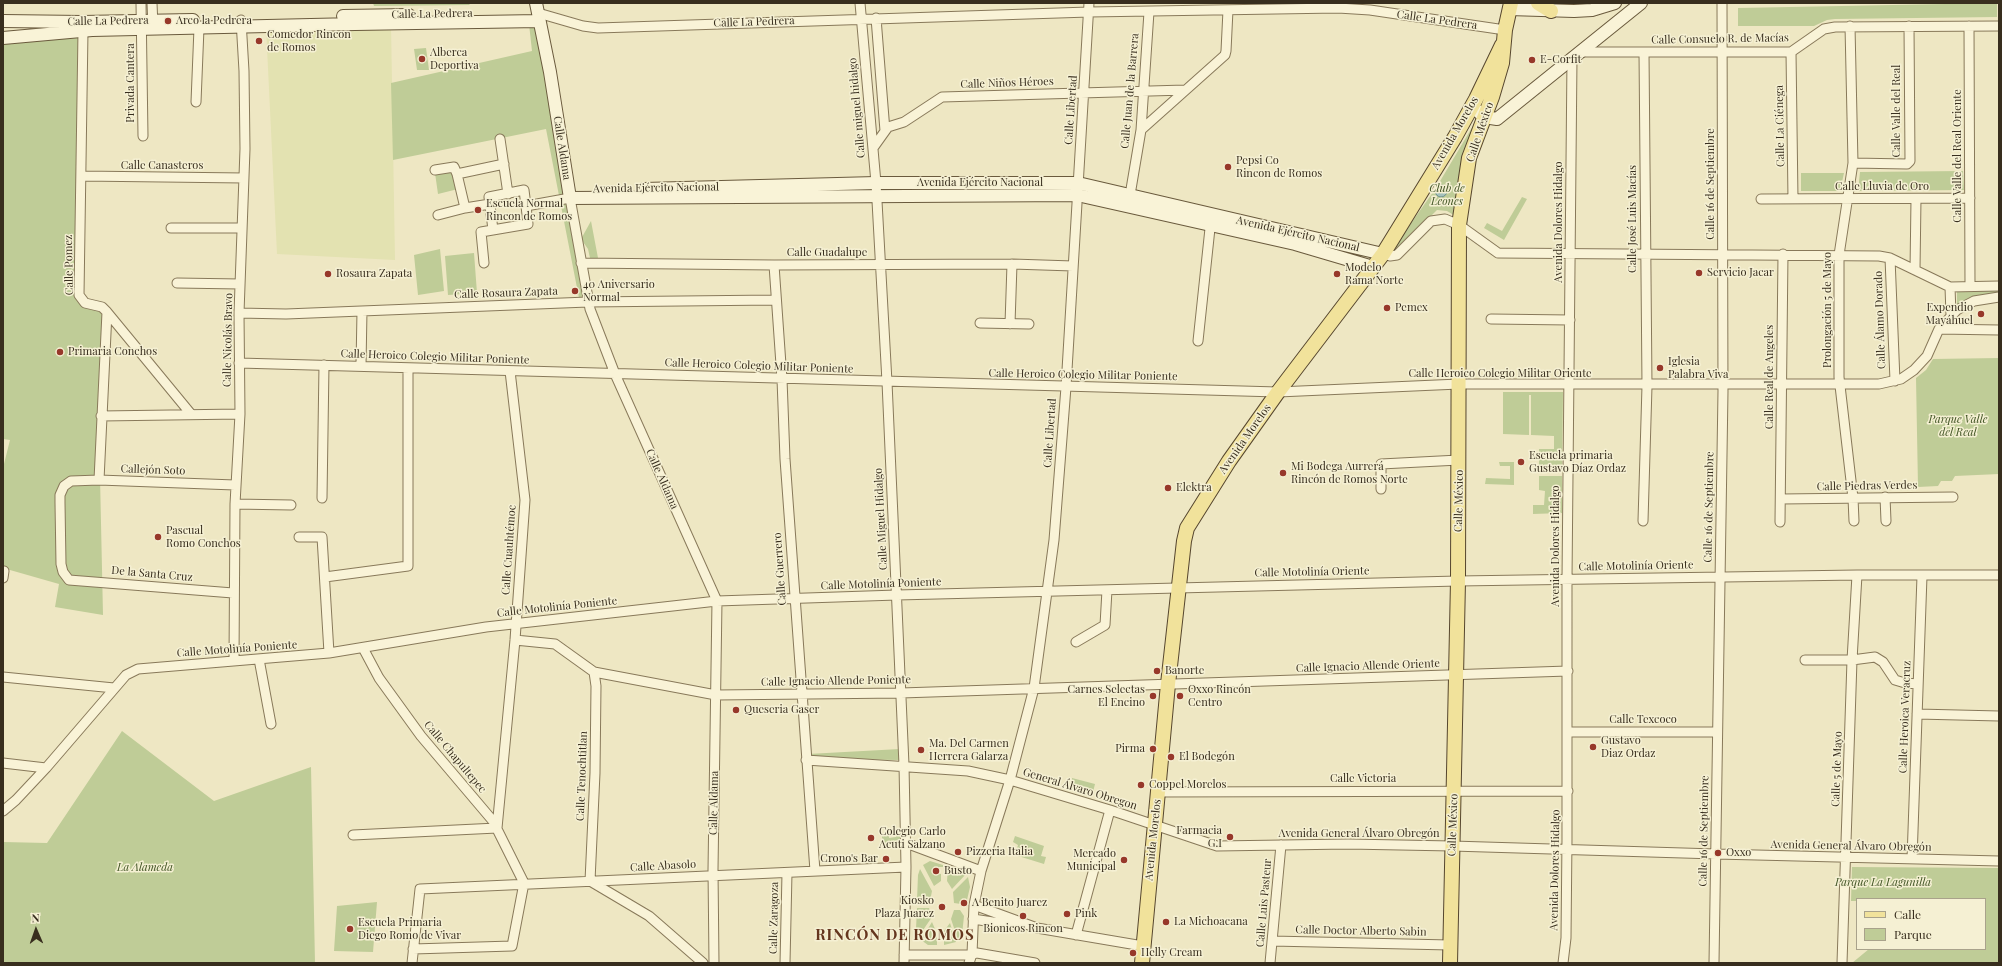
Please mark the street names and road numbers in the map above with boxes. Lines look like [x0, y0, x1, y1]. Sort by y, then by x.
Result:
street label: Calle La Pedrera [391, 7, 473, 21]
street label: Calle La Pedrera [1396, 8, 1478, 32]
street label: Calle La Pedrera [67, 14, 149, 28]
street label: Calle La Pedrera [713, 14, 795, 30]
street label: Calle Consuelo R. de Macías [1651, 31, 1789, 47]
street label: Calle Juan de la Barrera [1118, 33, 1142, 149]
street label: Privada Cantera [124, 43, 138, 123]
street label: Calle miguel hidalgo [846, 57, 868, 159]
street label: Calle Valle del Real [1890, 65, 1904, 157]
street label: Calle Niños Héroes [960, 75, 1054, 91]
street label: Calle Libertad [1062, 75, 1080, 145]
street label: Calle La Ciénega [1773, 85, 1787, 167]
street label: Calle Valle del Real Oriente [1951, 89, 1965, 223]
street label: Avenida Morelos [1429, 94, 1481, 172]
street label: Calle México [1464, 100, 1496, 164]
street label: Calle Aldama [550, 115, 574, 181]
street label: Calle 16 de Septiembre [1704, 128, 1718, 240]
street label: Calle Canasteros [121, 159, 203, 173]
street label: Avenida Dolores Hidalgo [1552, 161, 1566, 283]
street label: Calle José Luis Macías [1626, 165, 1640, 273]
street label: Avenida Ejército Nacional [917, 176, 1043, 190]
street label: Avenida Ejército Nacional [593, 180, 719, 196]
street label: Calle Lluvia de Oro [1835, 180, 1929, 194]
street label: Avenida Ejército Nacional [1235, 213, 1361, 255]
street label: Calle Pomez [62, 235, 76, 295]
street label: Calle Guadalupe [787, 246, 867, 260]
street label: Prolongación 5 de Mayo [1821, 252, 1835, 368]
street label: Calle Álamo Dorado [1872, 271, 1888, 369]
street label: Calle Rosaura Zapata [454, 285, 558, 301]
street label: Calle Nicolás Bravo [221, 293, 235, 387]
street label: Calle Real de Angeles [1763, 325, 1777, 429]
street label: Calle Heroico Colegio Militar Poniente [340, 347, 530, 367]
street label: Calle Heroico Colegio Militar Poniente [664, 356, 854, 376]
street label: Calle Heroico Colegio Militar Poniente [988, 367, 1178, 383]
street label: Calle Heroico Colegio Militar Oriente [1408, 367, 1592, 381]
street label: Calle Libertad [1041, 398, 1059, 468]
street label: Avenida Morelos [1216, 402, 1274, 476]
street label: Calle Aldama [643, 447, 681, 511]
street label: Calle 16 de Septiembre [1701, 451, 1717, 563]
street label: Callejón Soto [120, 462, 186, 478]
street label: Calle Miguel Hidalgo [872, 468, 890, 570]
street label: Calle México [1452, 470, 1466, 532]
street label: Calle Piedras Verdes [1817, 479, 1917, 493]
street label: Avenida Dolores Hidalgo [1549, 485, 1563, 607]
street label: Calle Cuauhtémoc [499, 504, 519, 596]
street label: Calle Guerrero [771, 532, 789, 606]
street label: Calle Motolinía Oriente [1578, 558, 1694, 574]
street label: De la Santa Cruz [111, 564, 193, 584]
street label: Calle Motolinía Oriente [1254, 564, 1370, 580]
street label: Calle Motolinía Poniente [820, 575, 942, 593]
street label: Calle Motolinía Poniente [496, 594, 618, 620]
street label: Calle Motolinía Poniente [176, 638, 298, 660]
street label: Calle Ignacio Allende Oriente [1296, 657, 1440, 675]
street label: Calle Heroica Veracruz [1896, 660, 1914, 774]
street label: Calle Ignacio Allende Poniente [761, 673, 911, 689]
street label: Calle Texcoco [1609, 713, 1677, 727]
street label: Calle Chapultepec [421, 718, 489, 796]
street label: Calle Tenochtitlan [574, 731, 590, 821]
street label: Calle 5 de Mayo [1829, 731, 1845, 807]
street label: General Álvaro Obregon [1021, 765, 1139, 813]
street label: Calle Aldama [707, 771, 721, 835]
street label: Calle Victoria [1330, 772, 1396, 786]
street label: Calle 16 de Septiembre [1696, 775, 1712, 887]
street label: Calle México [1445, 793, 1461, 857]
street label: Avenida Morelos [1142, 799, 1164, 881]
street label: Avenida Dolores Hidalgo [1547, 809, 1563, 931]
street label: Avenida General Álvaro Obregón [1278, 827, 1440, 841]
street label: Avenida General Álvaro Obregón [1770, 838, 1932, 854]
street label: Calle Abasolo [630, 858, 696, 874]
street label: Calle Luis Pasteur [1254, 858, 1274, 948]
street label: Calle Zaragoza [767, 882, 781, 954]
street label: Calle Doctor Alberto Sabin [1295, 923, 1427, 939]

